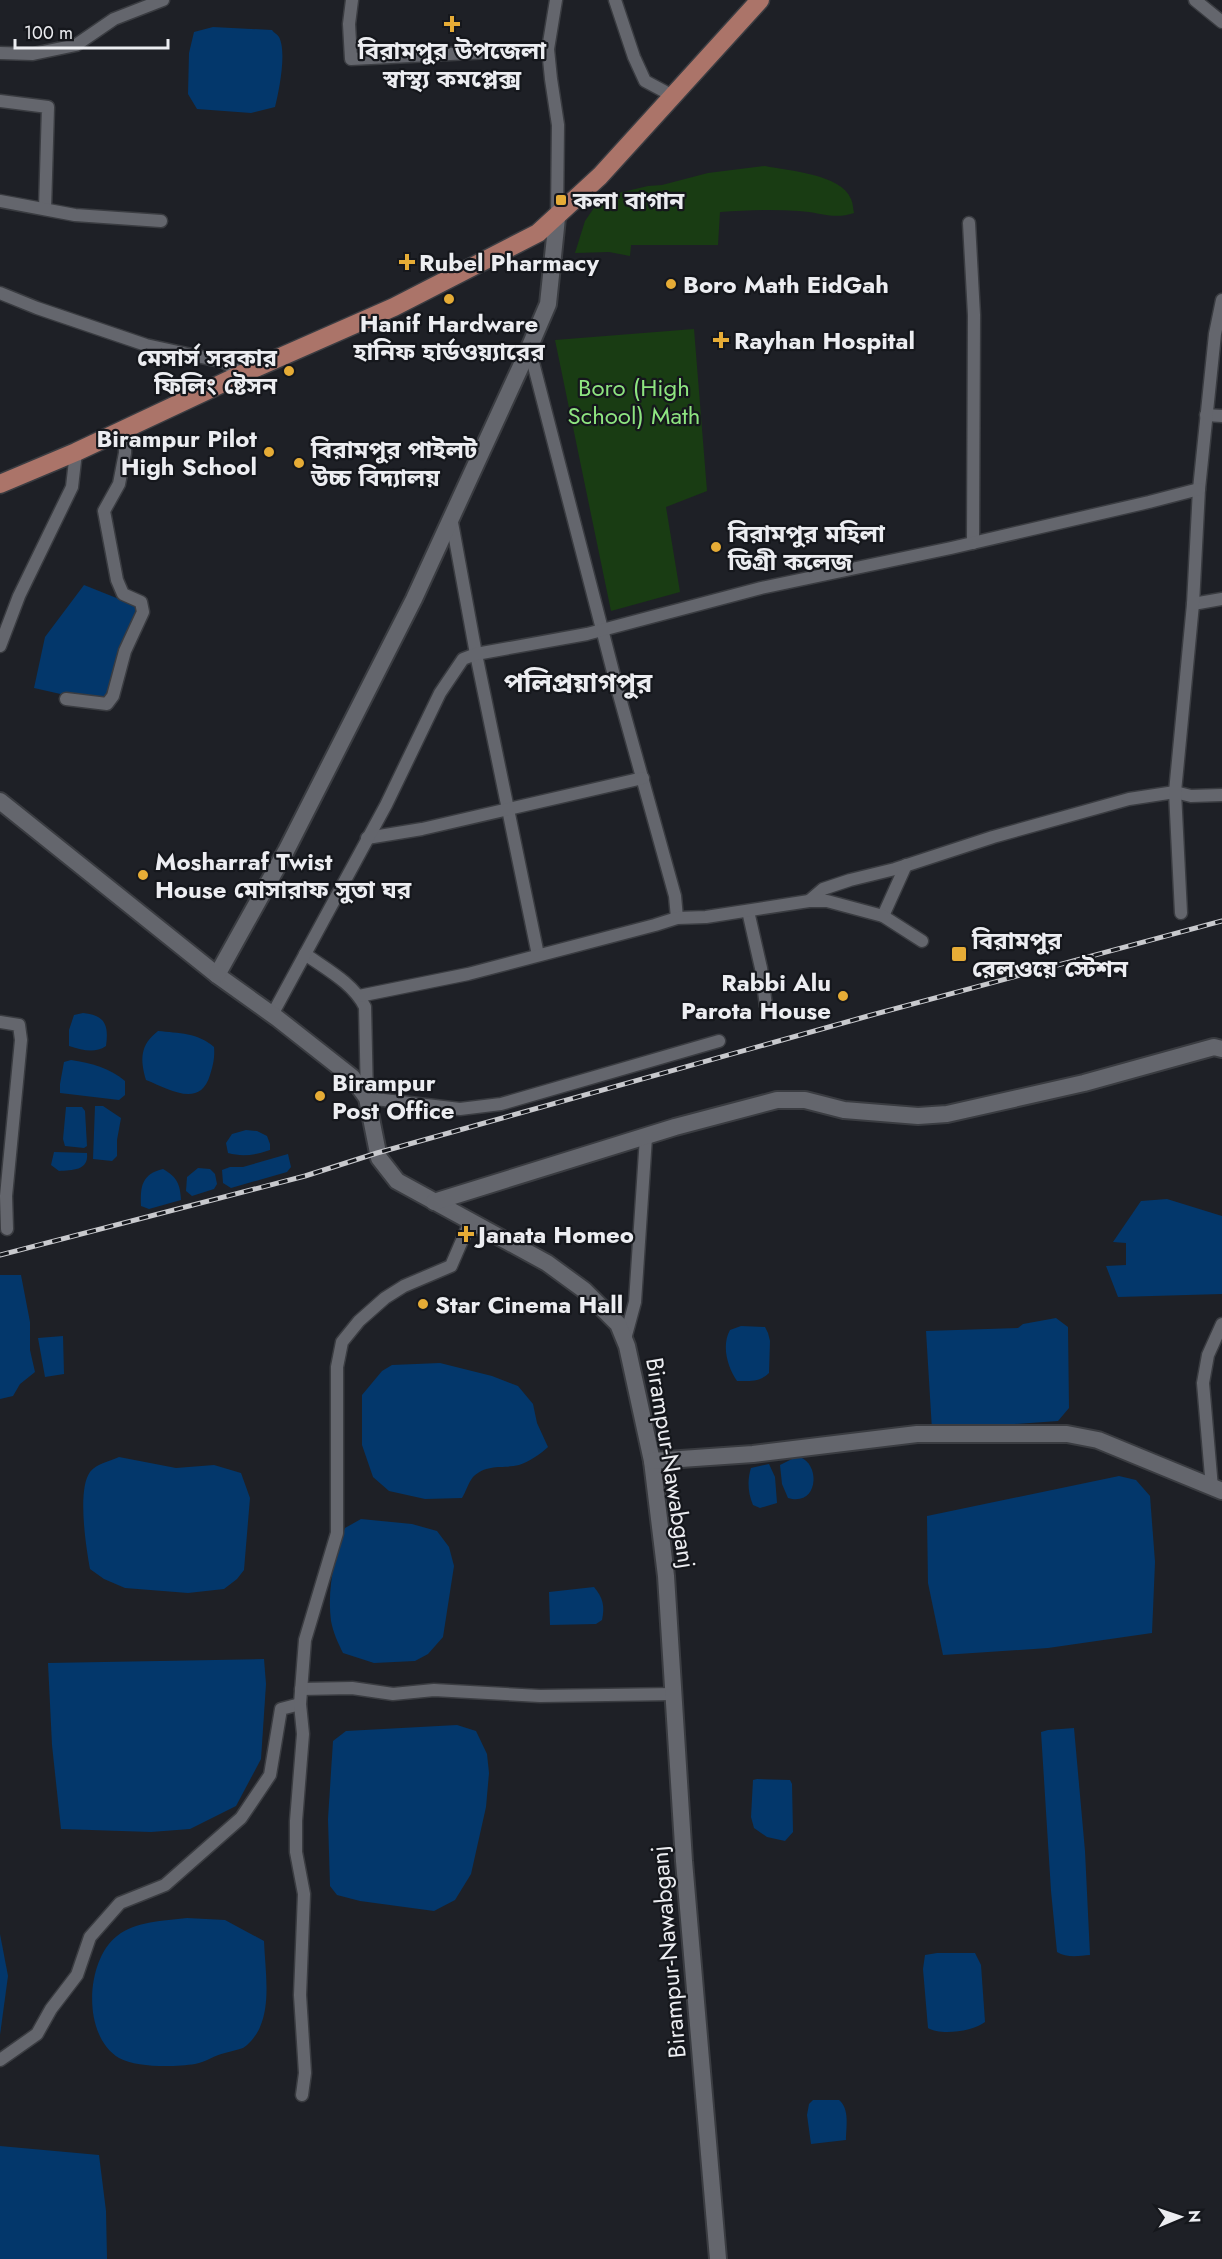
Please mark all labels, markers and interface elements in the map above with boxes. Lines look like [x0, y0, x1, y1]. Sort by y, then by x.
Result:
scale bar [15, 12, 168, 50]
marker: বিরামপুর উপজেলা স্বাস্থ্য কমপ্লেক্স [443, 15, 461, 33]
text: 100 m [24, 20, 73, 46]
place label: বিরামপুর উপজেলা স্বাস্থ্য কমপ্লেক্স [357, 33, 547, 96]
place label: কলা বাগান [572, 183, 685, 218]
marker: কলা বাগান [554, 193, 568, 207]
place label: Rubel Pharmacy [419, 245, 599, 280]
marker: Rubel Pharmacy [400, 255, 414, 269]
place label: Boro Math EidGah [683, 267, 889, 302]
marker: Boro Math EidGah [664, 277, 678, 291]
marker: Hanif Hardware হানিফ হার্ডওয়্যারের [442, 292, 456, 306]
place label: Hanif Hardware হানিফ হার্ডওয়্যারের [352, 306, 545, 369]
place label: Rayhan Hospital [734, 323, 915, 358]
marker: Rayhan Hospital [712, 331, 730, 349]
place label: মেসার্স সরকার ফিলিং ষ্টেসন [137, 340, 278, 403]
marker: মেসার্স সরকার ফিলিং ষ্টেসন [282, 364, 296, 378]
park label: Boro (High School) Math [568, 370, 700, 433]
place label: Birampur Pilot High School [96, 421, 257, 484]
place label: বিরামপুর পাইলট উচ্চ বিদ্যালয় [310, 432, 478, 495]
marker: Birampur Pilot High School [262, 445, 276, 459]
marker: বিরামপুর পাইলট উচ্চ বিদ্যালয় [292, 456, 306, 470]
place label: বিরামপুর মহিলা ডিগ্রী কলেজ [727, 516, 886, 579]
marker: বিরামপুর মহিলা ডিগ্রী কলেজ [709, 540, 723, 554]
district label: পলিপ্রয়াগপুর [504, 663, 653, 702]
place label: Mosharraf Twist House মোসারাফ সুতা ঘর [155, 844, 412, 907]
marker: Mosharraf Twist House মোসারাফ সুতা ঘর [136, 868, 150, 882]
place label: বিরামপুর রেলওয়ে স্টেশন [971, 923, 1129, 986]
marker: বিরামপুর রেলওয়ে স্টেশন [950, 945, 968, 963]
place label: Rabbi Alu Parota House [681, 965, 831, 1028]
marker: Rabbi Alu Parota House [836, 989, 850, 1003]
place label: Birampur Post Office [332, 1065, 455, 1128]
marker: Birampur Post Office [313, 1089, 327, 1103]
place label: Janata Homeo [474, 1217, 634, 1252]
marker: Janata Homeo [459, 1227, 473, 1241]
place label: Star Cinema Hall [435, 1287, 623, 1322]
marker: Star Cinema Hall [416, 1297, 430, 1311]
street label: Birampur-Nawabganj [637, 1355, 705, 1571]
street label: Birampur-Nawabganj [641, 1844, 695, 2060]
north arrow [1150, 2187, 1210, 2247]
text: N [1183, 2210, 1206, 2223]

